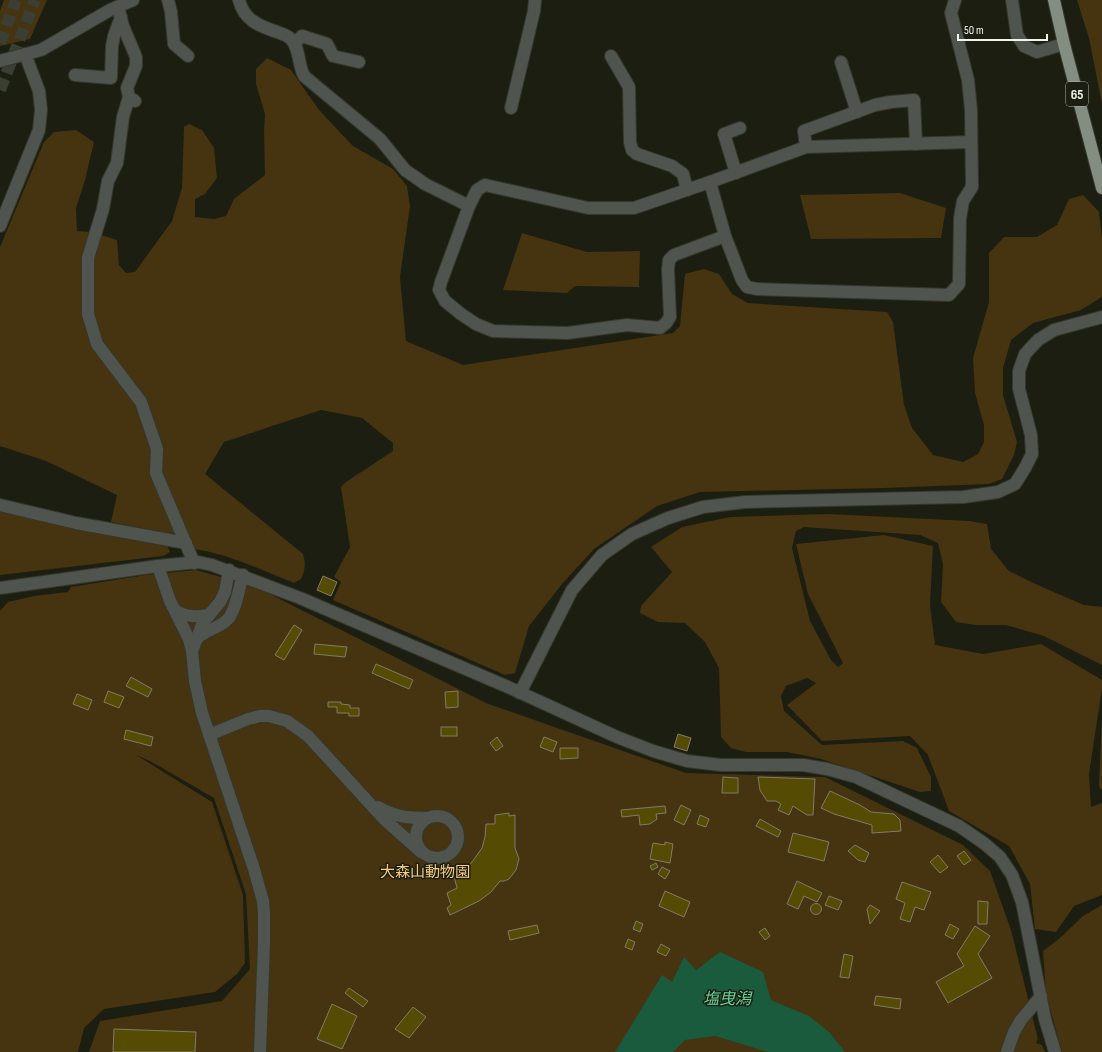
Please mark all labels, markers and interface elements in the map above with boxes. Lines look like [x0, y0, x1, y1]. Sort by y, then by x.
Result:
scale bar [958, 16, 1047, 42]
text: 50 m [964, 23, 984, 38]
road number: 65 [1066, 82, 1088, 106]
park label: 大森山動物園 [380, 863, 470, 882]
water label: 塩曳潟 [703, 990, 753, 1009]

